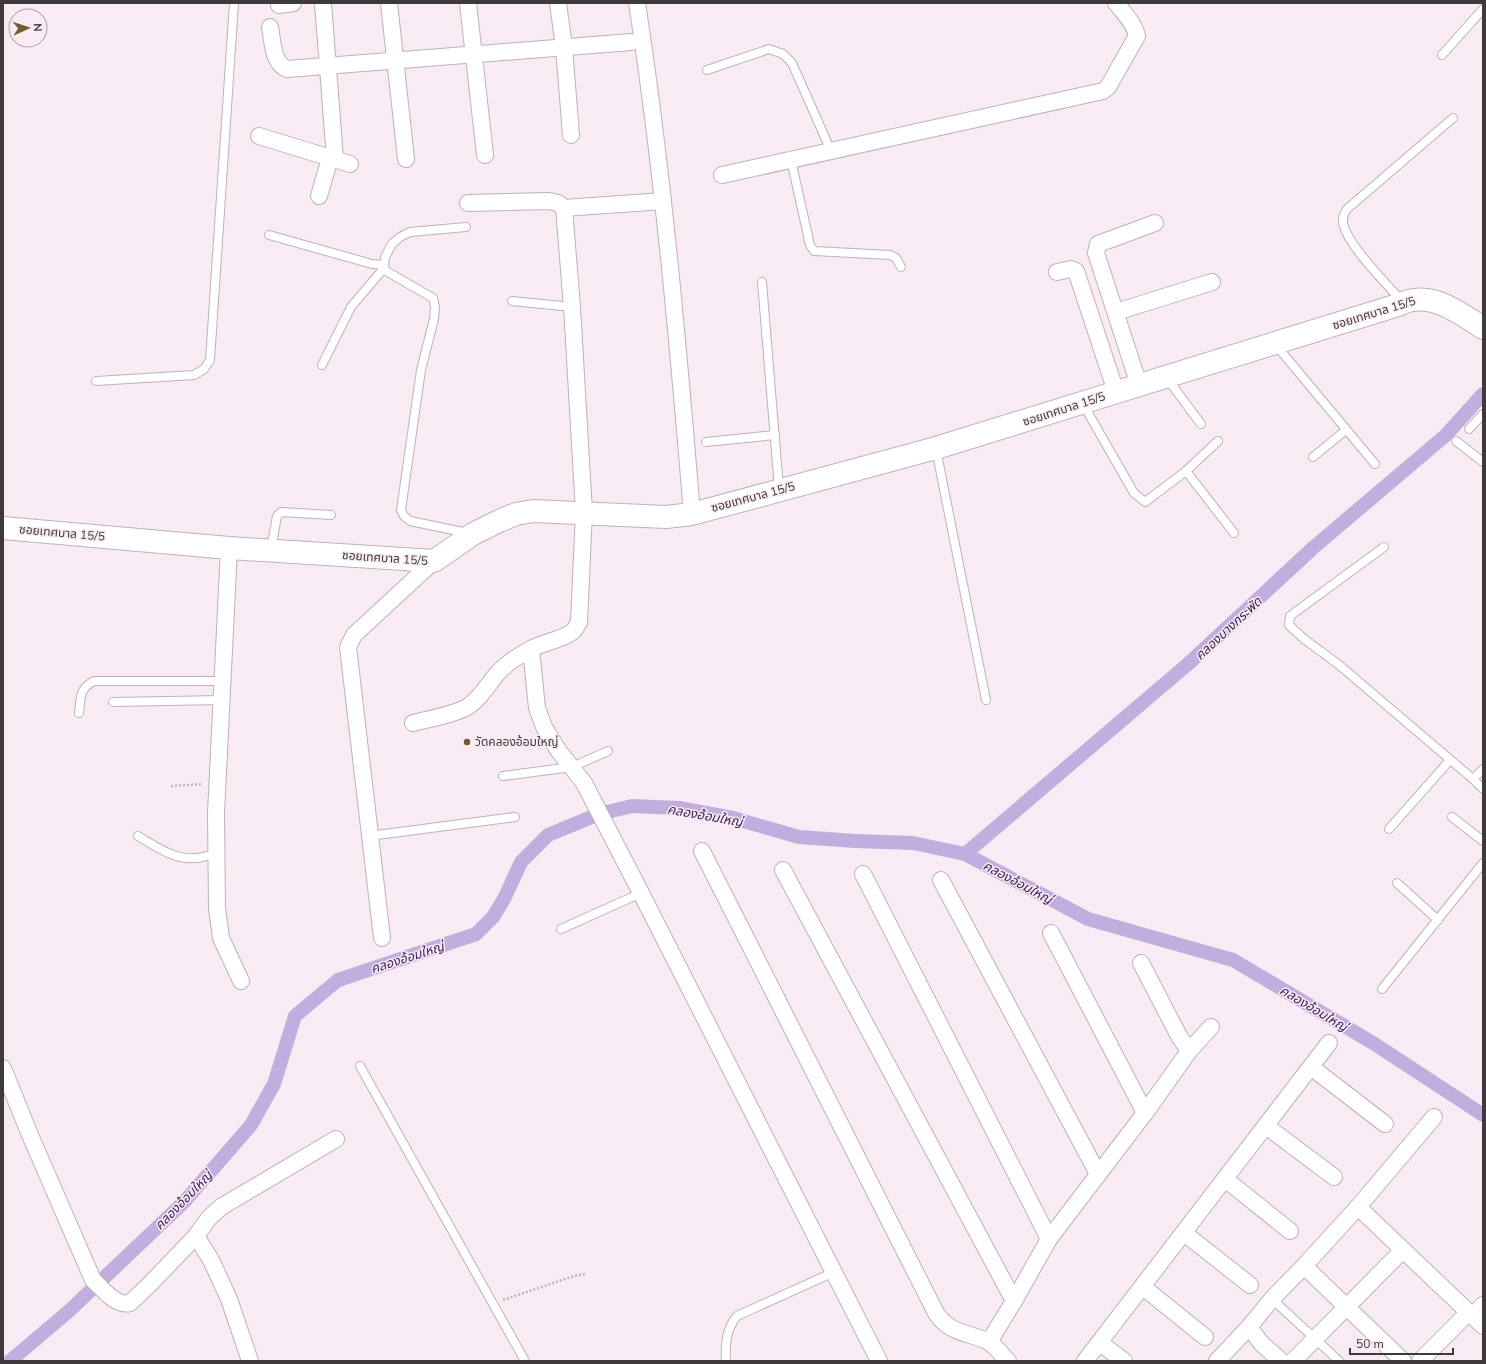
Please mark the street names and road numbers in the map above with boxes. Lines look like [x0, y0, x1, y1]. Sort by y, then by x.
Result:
street label: ซอยเทศบาล 15/5 [1330, 293, 1418, 333]
street label: ซอยเทศบาล 15/5 [1021, 388, 1107, 430]
street label: ซอยเทศบาล 15/5 [709, 478, 797, 516]
street label: ซอยเทศบาล 15/5 [18, 521, 106, 545]
street label: ซอยเทศบาล 15/5 [341, 547, 429, 569]

